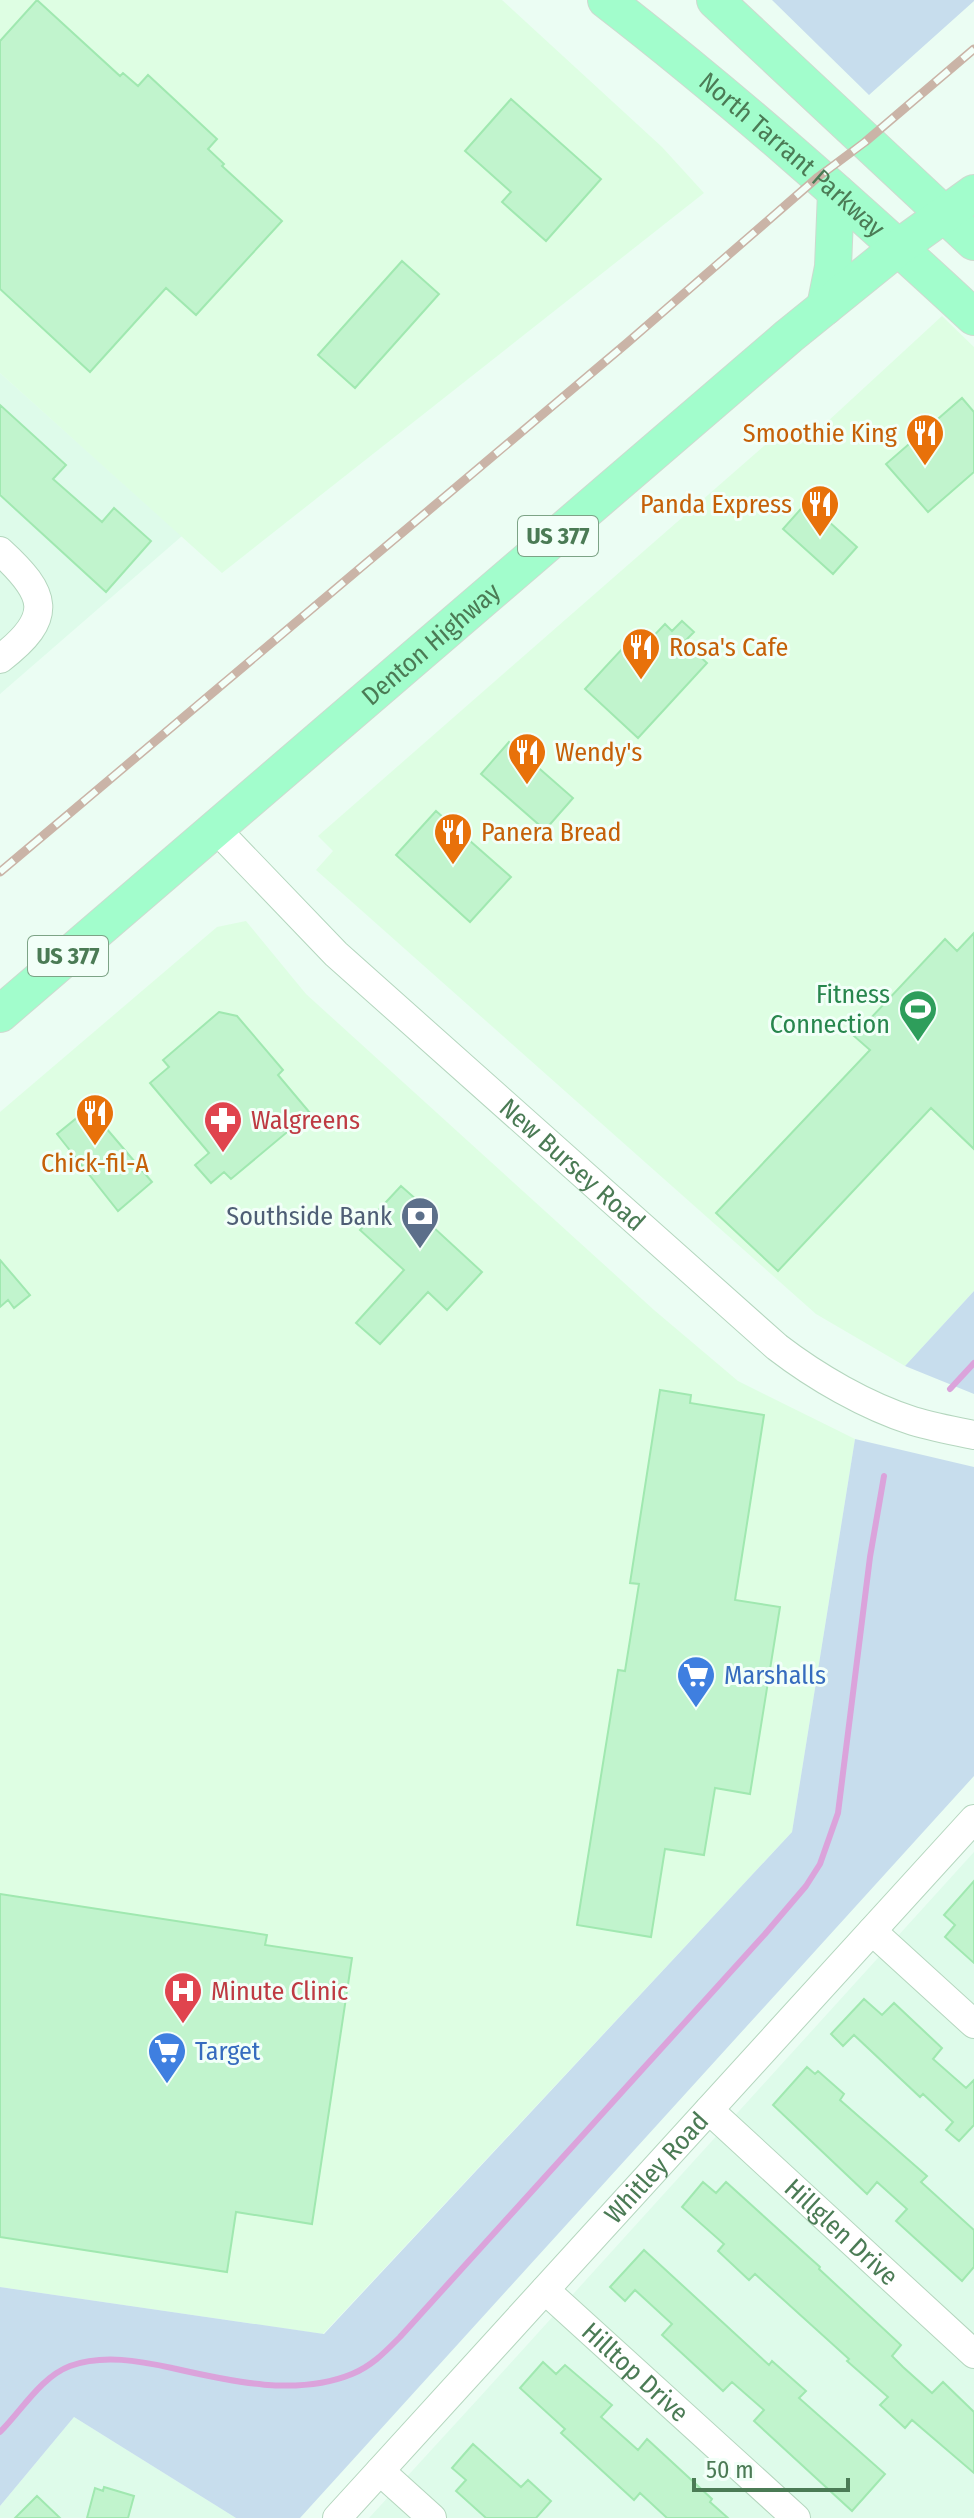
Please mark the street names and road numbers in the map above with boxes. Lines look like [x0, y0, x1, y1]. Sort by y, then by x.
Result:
street label: North Tarrant Parkway [693, 66, 892, 244]
road number: US 377 [518, 516, 598, 556]
street label: Denton Highway [355, 576, 507, 712]
road number: US 377 [28, 936, 108, 976]
street label: New Bursey Road [493, 1092, 651, 1237]
street label: Whitley Road [598, 2106, 715, 2230]
street label: Hillglen Drive [778, 2172, 904, 2292]
street label: Hilltop Drive [576, 2316, 695, 2428]

